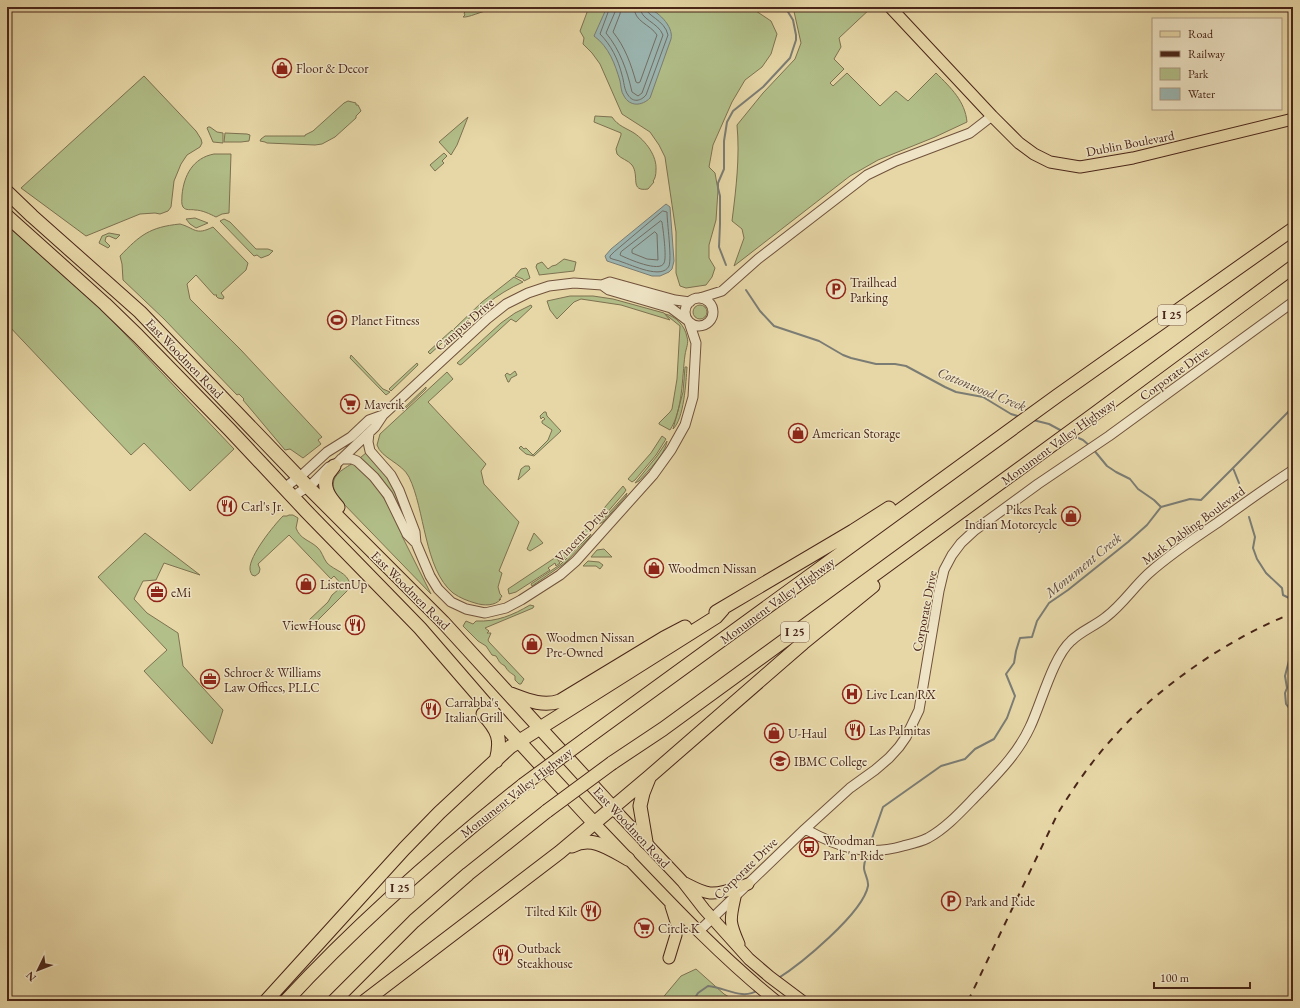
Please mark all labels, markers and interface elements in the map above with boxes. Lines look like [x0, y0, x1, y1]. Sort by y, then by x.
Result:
legend [1152, 18, 1282, 110]
text: Road [1188, 26, 1214, 42]
text: Railway [1188, 46, 1226, 62]
shop icon: Floor & Decor [271, 57, 293, 79]
place label: Floor & Decor [296, 60, 369, 77]
text: Park [1188, 66, 1209, 82]
text: Water [1188, 86, 1215, 102]
street label: Dublin Boulevard [1084, 127, 1176, 160]
place label: Trailhead Parking [850, 274, 897, 306]
parking icon: Trailhead Parking [825, 278, 847, 300]
street label: Campus Drive [431, 294, 497, 355]
road number: I 25 [1158, 305, 1186, 325]
sports icon: Planet Fitness [326, 309, 348, 331]
place label: Planet Fitness [351, 312, 419, 329]
street label: East Woodmen Road [142, 315, 228, 402]
street label: Corporate Drive [1136, 342, 1213, 404]
water label: Cottonwood Creek [935, 363, 1030, 415]
supermarket icon: Maverik [339, 393, 361, 415]
street label: Monument Valley Highway [998, 394, 1119, 489]
place label: Maverik [364, 396, 405, 413]
shop icon: American Storage [787, 422, 809, 444]
place label: American Storage [811, 425, 900, 442]
street label: Mark Dabling Boulevard [1138, 482, 1249, 569]
restaurant icon: Carl's Jr. [216, 495, 238, 517]
place label: Carl's Jr. [241, 498, 284, 515]
place label: Pikes Peak Indian Motorcycle [965, 501, 1058, 533]
street label: Vincent Drive [551, 503, 611, 566]
shop icon: Pikes Peak Indian Motorcycle [1060, 505, 1082, 527]
water label: Monument Creek [1040, 528, 1125, 602]
street label: East Woodmen Road [368, 547, 454, 634]
street label: Monument Valley Highway [717, 553, 838, 648]
shop icon: Woodmen Nissan [643, 557, 665, 579]
place label: Woodmen Nissan [668, 560, 757, 577]
street label: Corporate Drive [908, 569, 941, 653]
shop icon: ListenUp [295, 573, 317, 595]
place label: ListenUp [320, 576, 368, 593]
office icon: eMi [146, 581, 168, 603]
place label: eMi [171, 584, 191, 601]
restaurant icon: ViewHouse [344, 614, 366, 636]
place label: ViewHouse [282, 617, 341, 634]
road number: I 25 [781, 622, 809, 642]
place label: Woodmen Nissan Pre-Owned [546, 629, 635, 661]
shop icon: Woodmen Nissan Pre-Owned [521, 633, 543, 655]
place label: Schroer & Williams Law Offices, PLLC [224, 664, 321, 696]
office icon: Schroer & Williams Law Offices, PLLC [199, 668, 221, 690]
hospital icon: Live Lean RX [841, 683, 863, 705]
place label: Live Lean RX [866, 686, 936, 703]
place label: Carrabba's Italian Grill [445, 694, 503, 726]
restaurant icon: Carrabba's Italian Grill [420, 698, 442, 720]
restaurant icon: Las Palmitas [844, 719, 866, 741]
shop icon: U-Haul [763, 722, 785, 744]
place label: Las Palmitas [869, 722, 930, 739]
place label: U-Haul [788, 725, 827, 742]
street label: Monument Valley Highway [457, 743, 576, 842]
school or university icon: IBMC College [769, 750, 791, 772]
place label: IBMC College [794, 753, 867, 770]
street label: East Woodmen Road [590, 783, 674, 872]
place label: Woodman Park 'n Ride [823, 832, 884, 864]
street label: Corporate Drive [710, 834, 781, 903]
bus stop icon: Woodman Park 'n Ride [798, 836, 820, 858]
road number: I 25 [386, 878, 414, 898]
parking icon: Park and Ride [940, 890, 962, 912]
place label: Park and Ride [965, 893, 1035, 910]
restaurant icon: Tilted Kilt [580, 900, 602, 922]
place label: Tilted Kilt [525, 903, 577, 920]
supermarket icon: Circle K [633, 917, 655, 939]
place label: Circle K [658, 920, 700, 937]
place label: Outback Steakhouse [517, 940, 573, 972]
restaurant icon: Outback Steakhouse [492, 944, 514, 966]
north arrow [18, 950, 58, 990]
scale bar [1154, 964, 1250, 990]
text: N [22, 969, 39, 985]
text: 100 m [1160, 970, 1190, 986]

